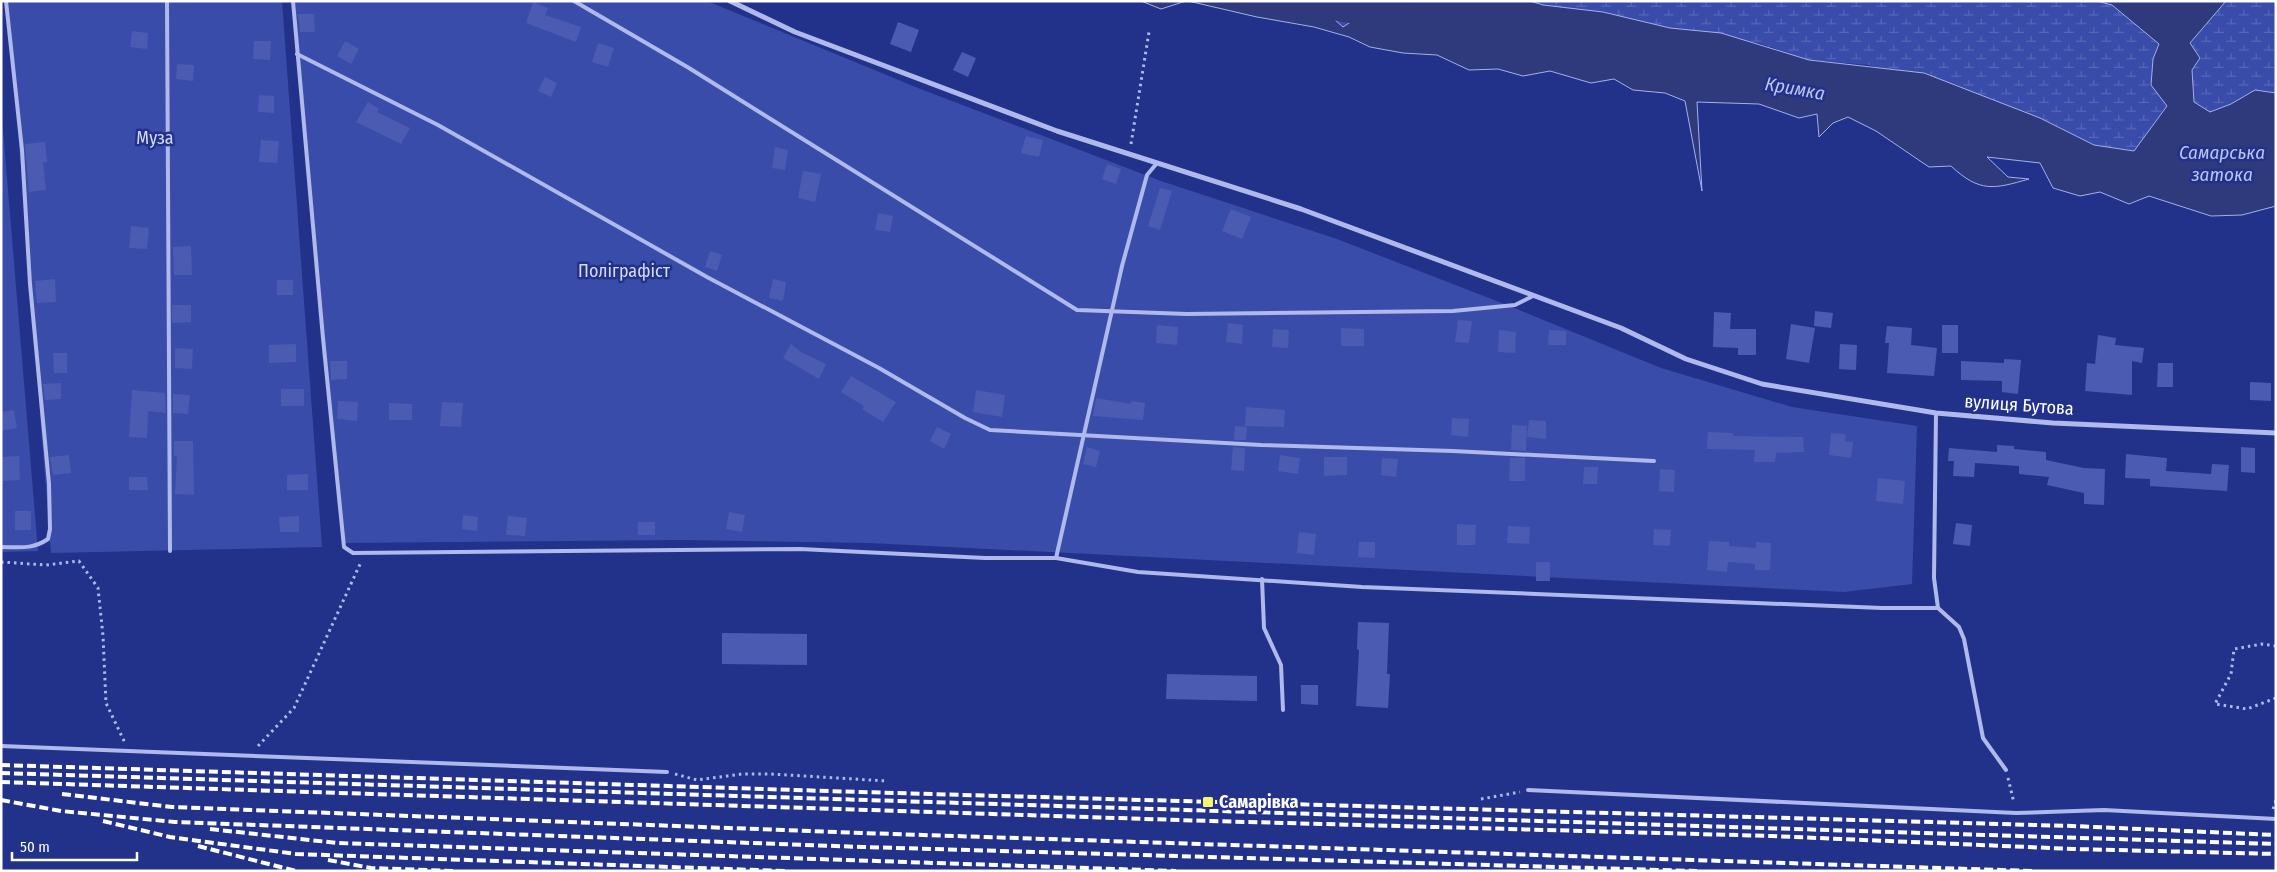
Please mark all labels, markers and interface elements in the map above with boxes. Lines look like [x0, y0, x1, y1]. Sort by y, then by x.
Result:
water label: Кримка [1763, 72, 1827, 105]
park label: Муза [136, 127, 174, 149]
water label: Самарська затока [2179, 141, 2265, 186]
park label: Поліграфіст [578, 260, 671, 282]
street label: вулиця Бутова [1964, 390, 2075, 420]
place label: Самарівка [1219, 791, 1298, 813]
marker: Самарівка [1201, 795, 1215, 809]
scale bar [12, 830, 138, 862]
text: 50 m [20, 838, 50, 856]

